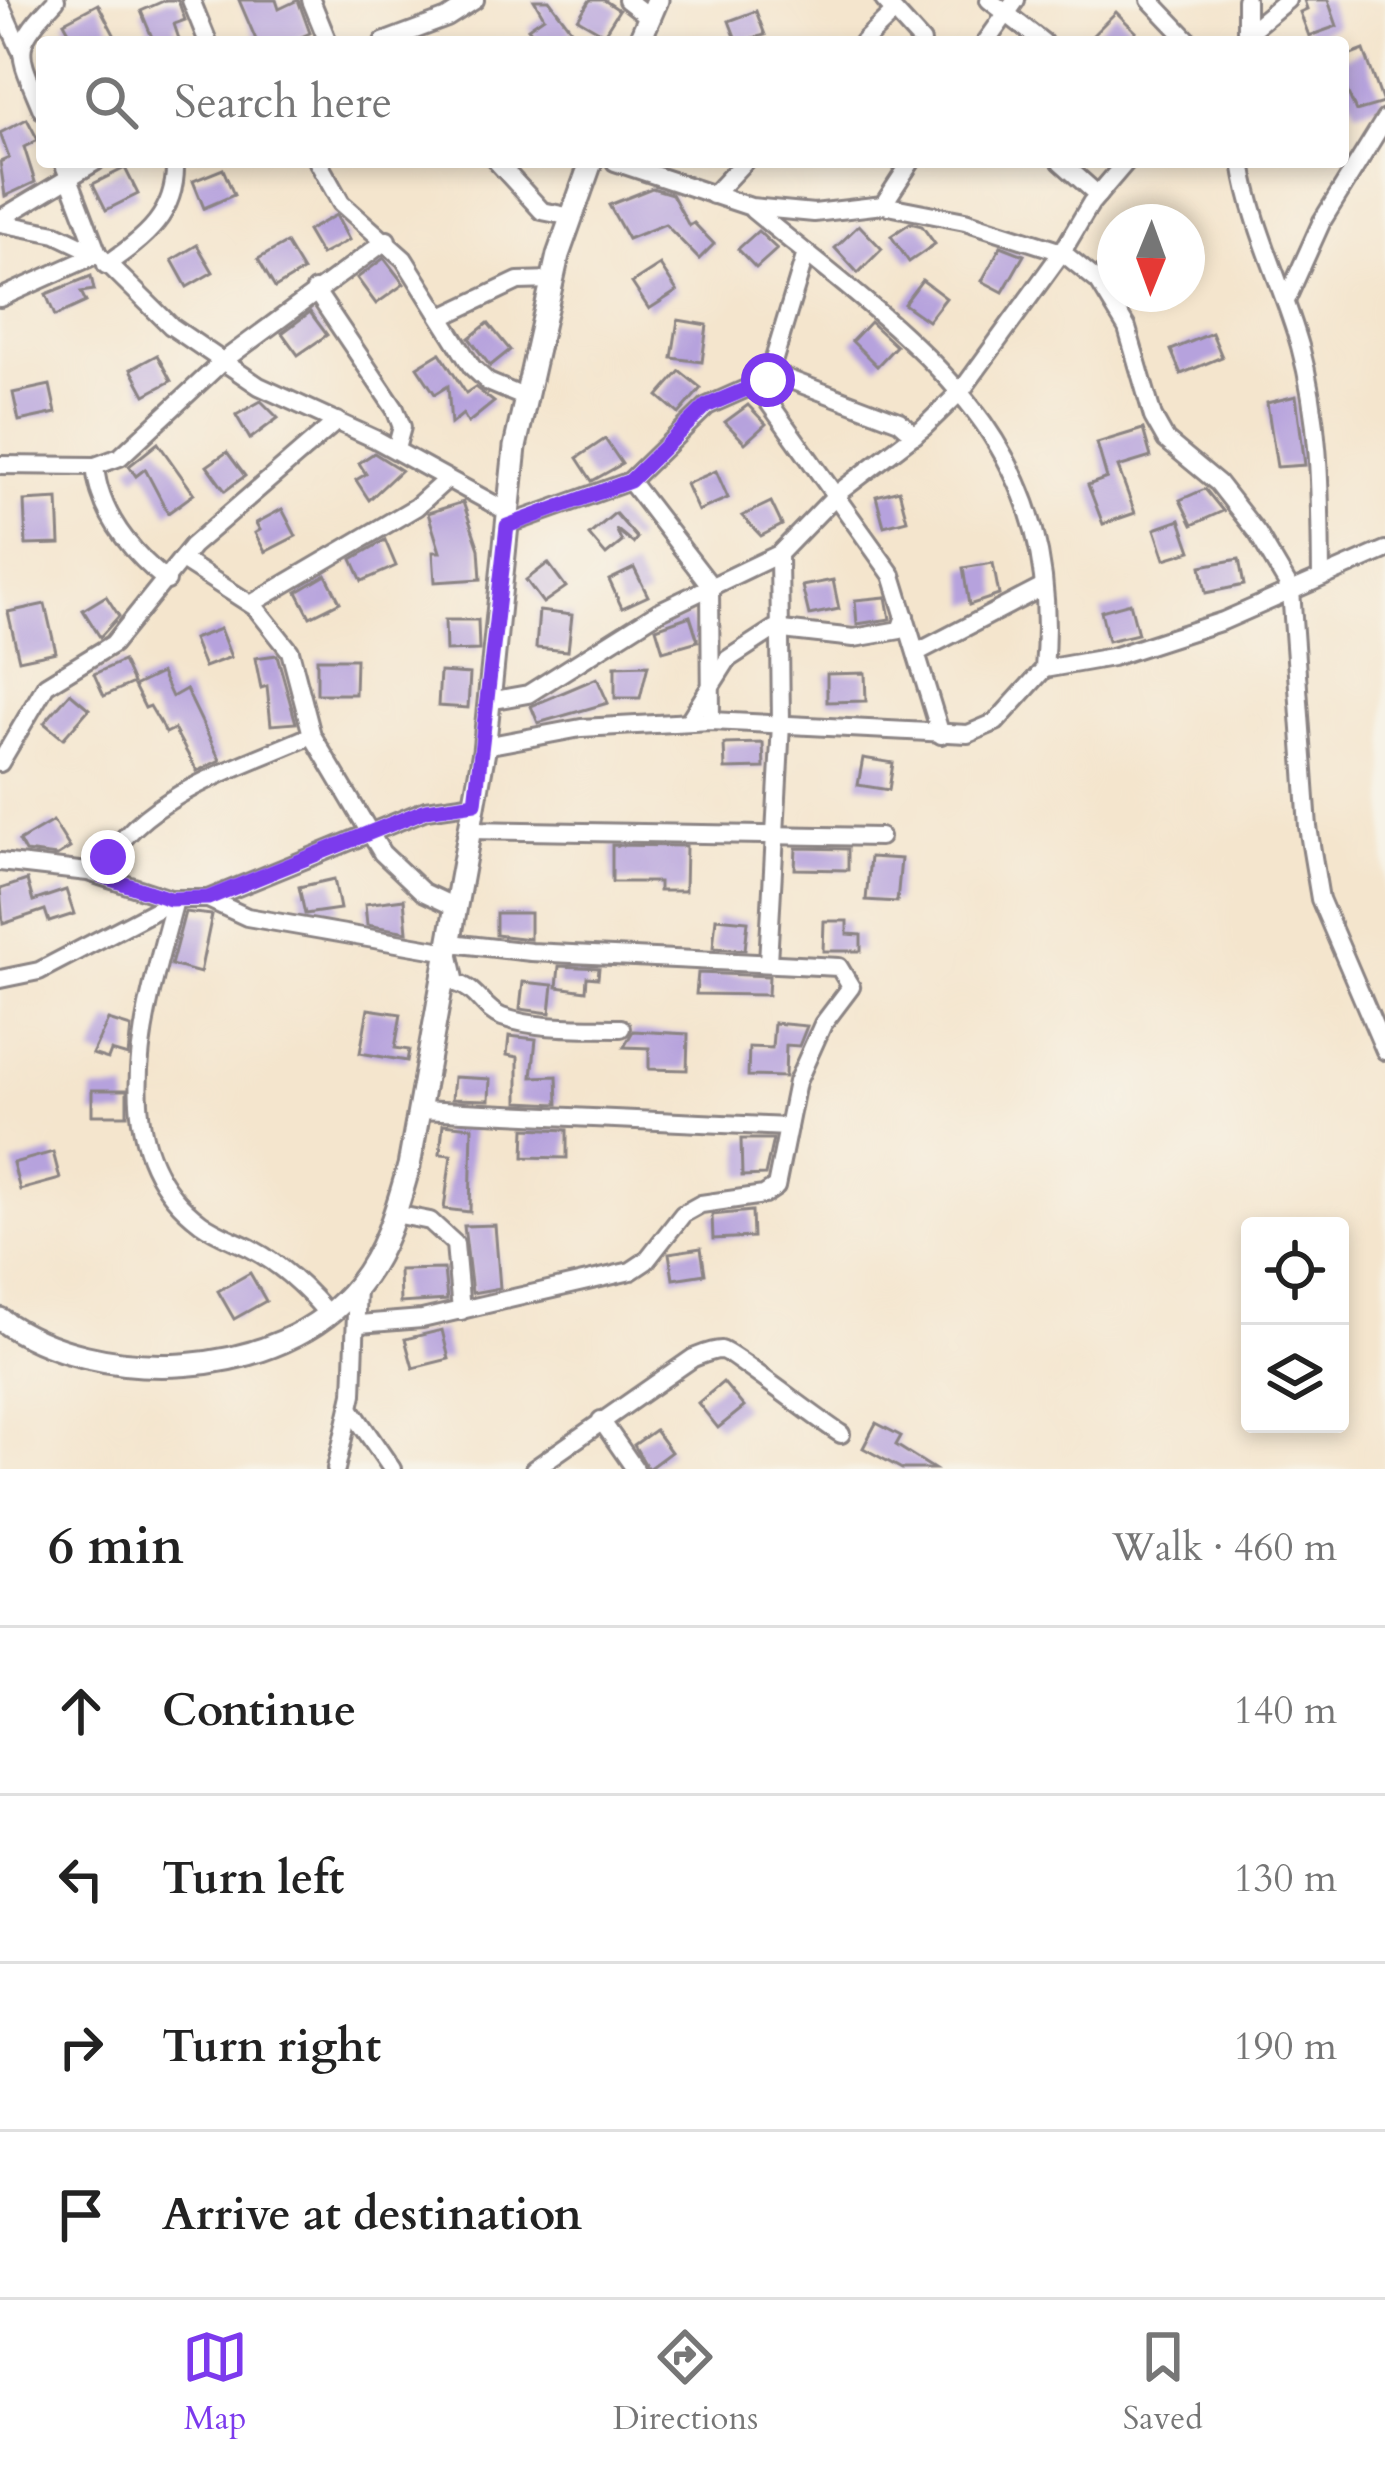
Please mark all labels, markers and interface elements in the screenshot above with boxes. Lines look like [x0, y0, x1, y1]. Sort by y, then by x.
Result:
search box [36, 36, 1349, 168]
icon: search [78, 69, 144, 135]
text: Search here [174, 72, 392, 133]
north arrow [1097, 204, 1205, 312]
route start [741, 353, 795, 407]
route end [81, 830, 135, 884]
map controls [1241, 1217, 1349, 1433]
button: locate [1241, 1217, 1349, 1325]
button: layers [1241, 1325, 1349, 1433]
text: 6 min [48, 1512, 184, 1582]
text: Walk · 460 m [1112, 1521, 1337, 1574]
icon: ahead [48, 1678, 114, 1744]
text: Continue [162, 1680, 356, 1741]
text: 140 m [1234, 1684, 1337, 1737]
icon: left [48, 1846, 114, 1912]
text: Turn left [162, 1848, 344, 1909]
text: 130 m [1234, 1852, 1337, 1905]
icon: right [48, 2014, 114, 2080]
text: Turn right [162, 2016, 381, 2077]
text: 190 m [1234, 2020, 1337, 2073]
icon: arrive [48, 2182, 114, 2248]
text: Arrive at destination [162, 2184, 582, 2245]
tab: Map [182, 2324, 248, 2441]
tab: Directions [613, 2324, 758, 2441]
tab: Saved [1123, 2324, 1203, 2441]

